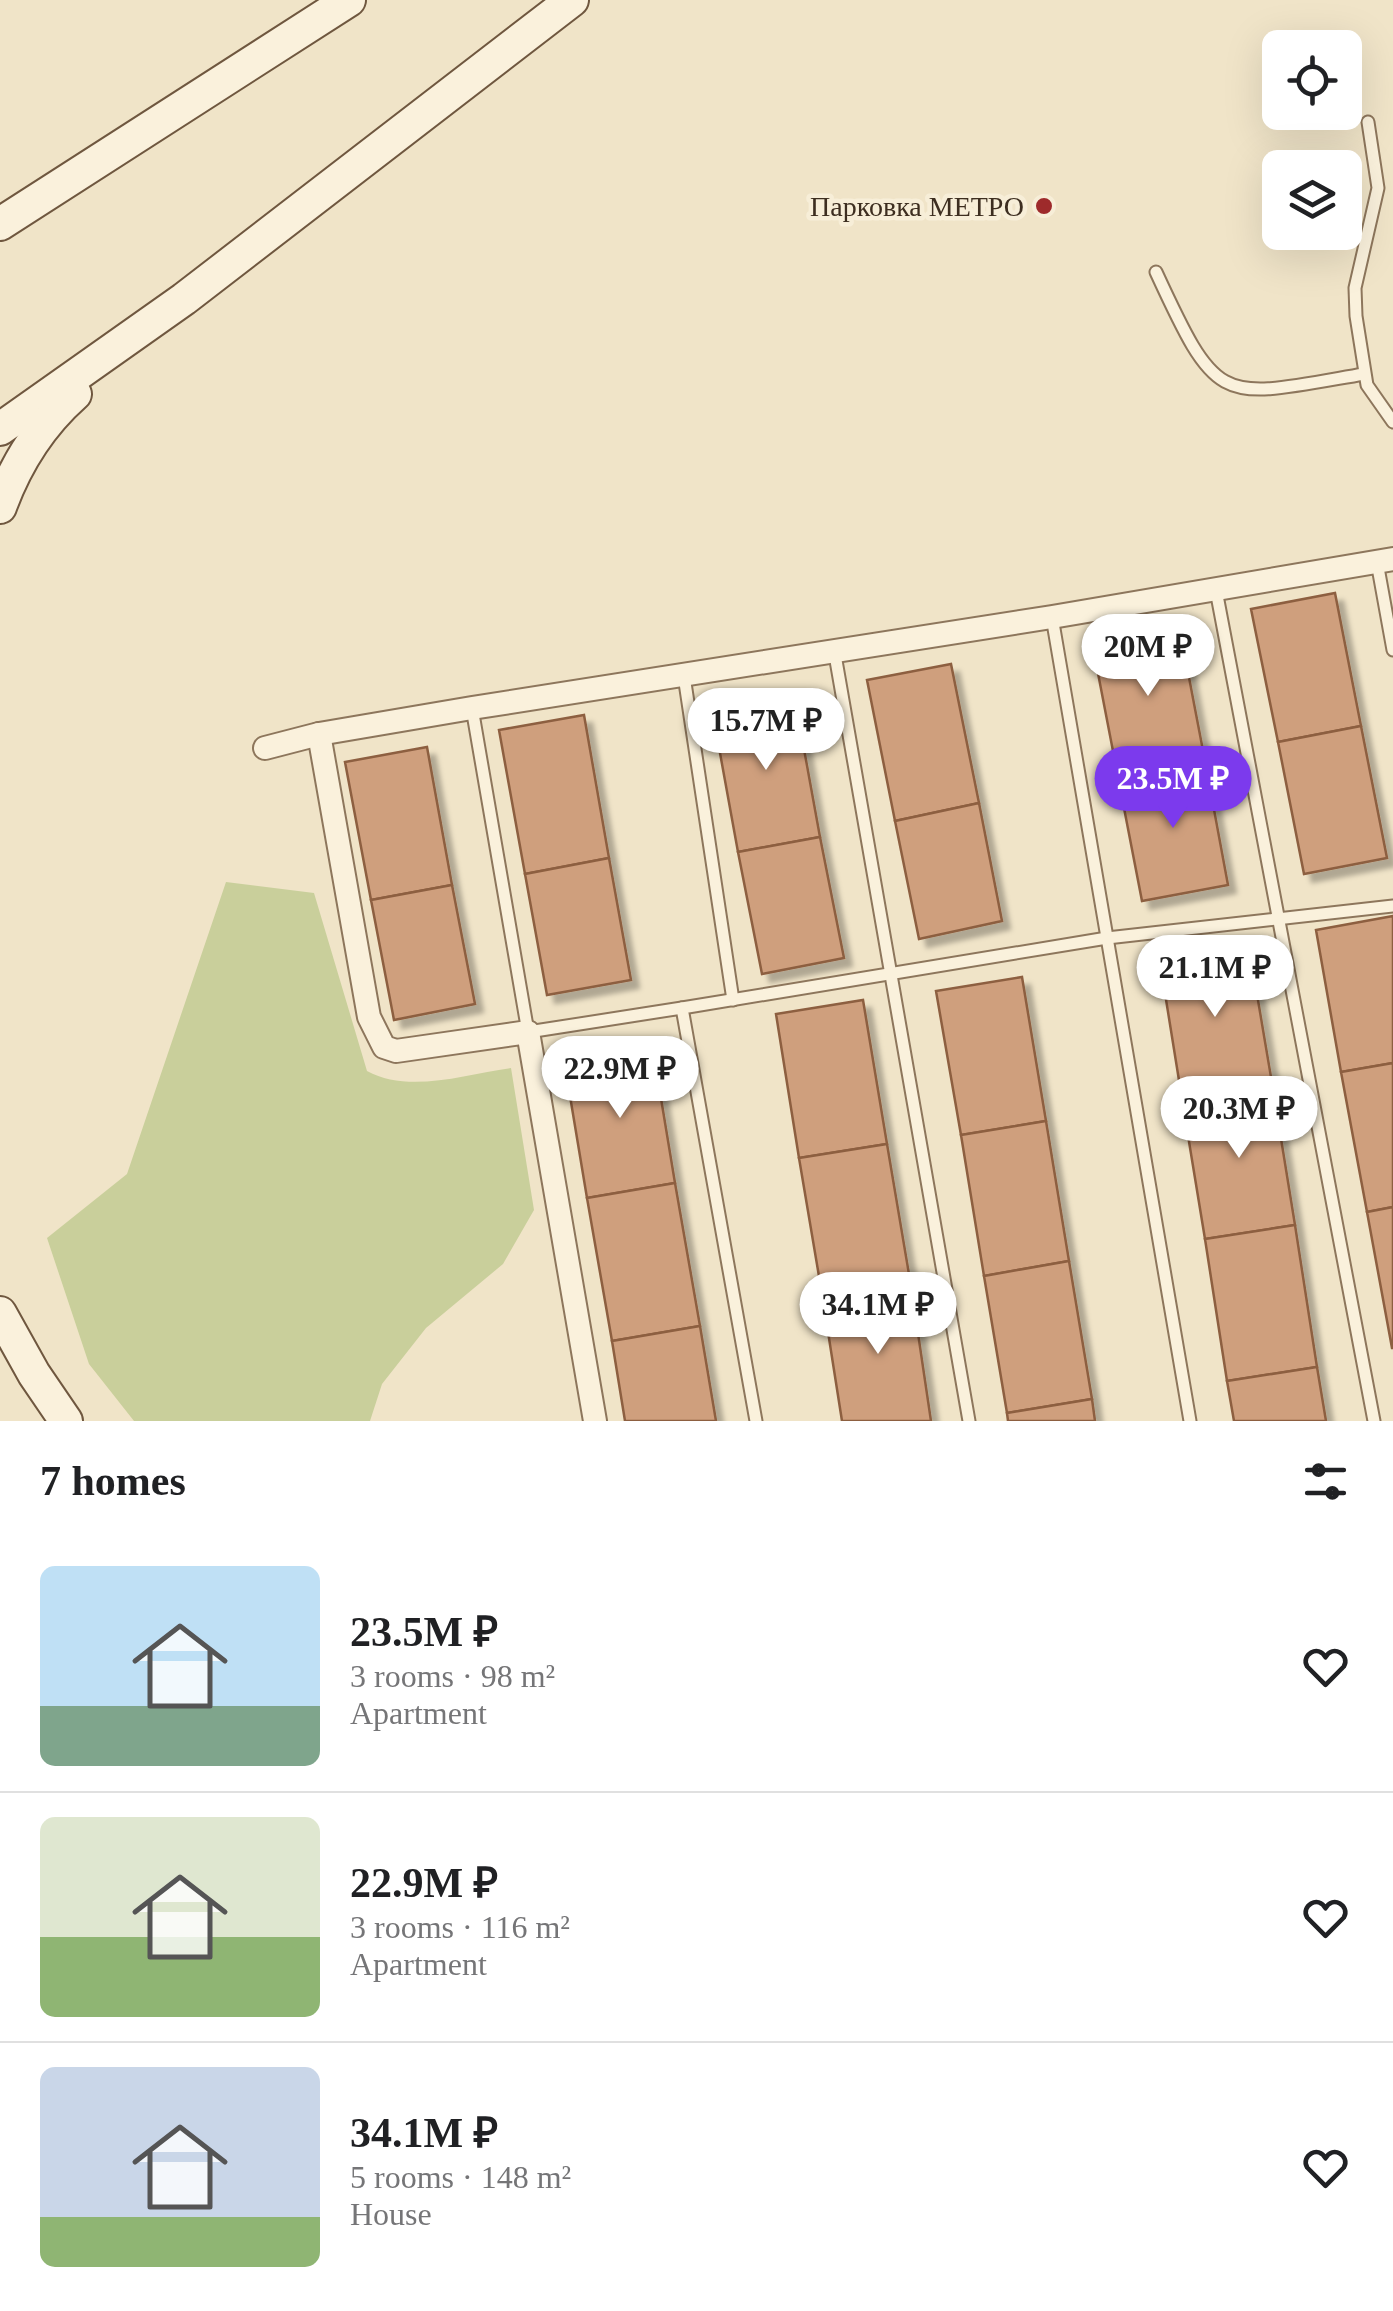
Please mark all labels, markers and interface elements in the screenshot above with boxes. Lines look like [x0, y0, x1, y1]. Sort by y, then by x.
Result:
map controls [1262, 30, 1362, 250]
button: locate [1262, 30, 1362, 130]
button: layers [1262, 150, 1362, 250]
place label: Парковка МЕТРО [810, 191, 1024, 222]
marker: Парковка МЕТРО [1033, 195, 1055, 217]
pin: 20M ₽ [1078, 614, 1218, 699]
text: 20M ₽ [1104, 628, 1192, 664]
pin: 15.7M ₽ [674, 688, 858, 773]
text: 15.7M ₽ [710, 702, 822, 738]
pin: 23.5M ₽ [1081, 746, 1265, 831]
text: 23.5M ₽ [1117, 760, 1229, 796]
pin: 21.1M ₽ [1123, 935, 1307, 1020]
text: 21.1M ₽ [1159, 949, 1271, 985]
pin: 22.9M ₽ [528, 1036, 712, 1121]
text: 22.9M ₽ [564, 1050, 676, 1086]
pin: 20.3M ₽ [1147, 1076, 1331, 1161]
text: 20.3M ₽ [1183, 1090, 1295, 1126]
pin: 34.1M ₽ [786, 1272, 970, 1357]
text: 34.1M ₽ [822, 1286, 934, 1322]
icon: filters [1298, 1454, 1353, 1509]
text: 7 homes [40, 1458, 186, 1504]
icon: home [120, 1606, 240, 1726]
text: 23.5M ₽ [350, 1609, 498, 1655]
icon: heart [1298, 1639, 1353, 1694]
text: 3 rooms · 98 m² [350, 1658, 555, 1694]
text: Apartment [350, 1695, 487, 1731]
icon: home [120, 1857, 240, 1977]
text: 22.9M ₽ [350, 1860, 498, 1906]
icon: heart [1298, 1890, 1353, 1945]
text: 3 rooms · 116 m² [350, 1909, 570, 1945]
text: Apartment [350, 1946, 487, 1982]
icon: home [120, 2107, 240, 2227]
text: 34.1M ₽ [350, 2110, 498, 2156]
icon: heart [1298, 2140, 1353, 2195]
text: 5 rooms · 148 m² [350, 2159, 571, 2195]
text: House [350, 2196, 432, 2232]

